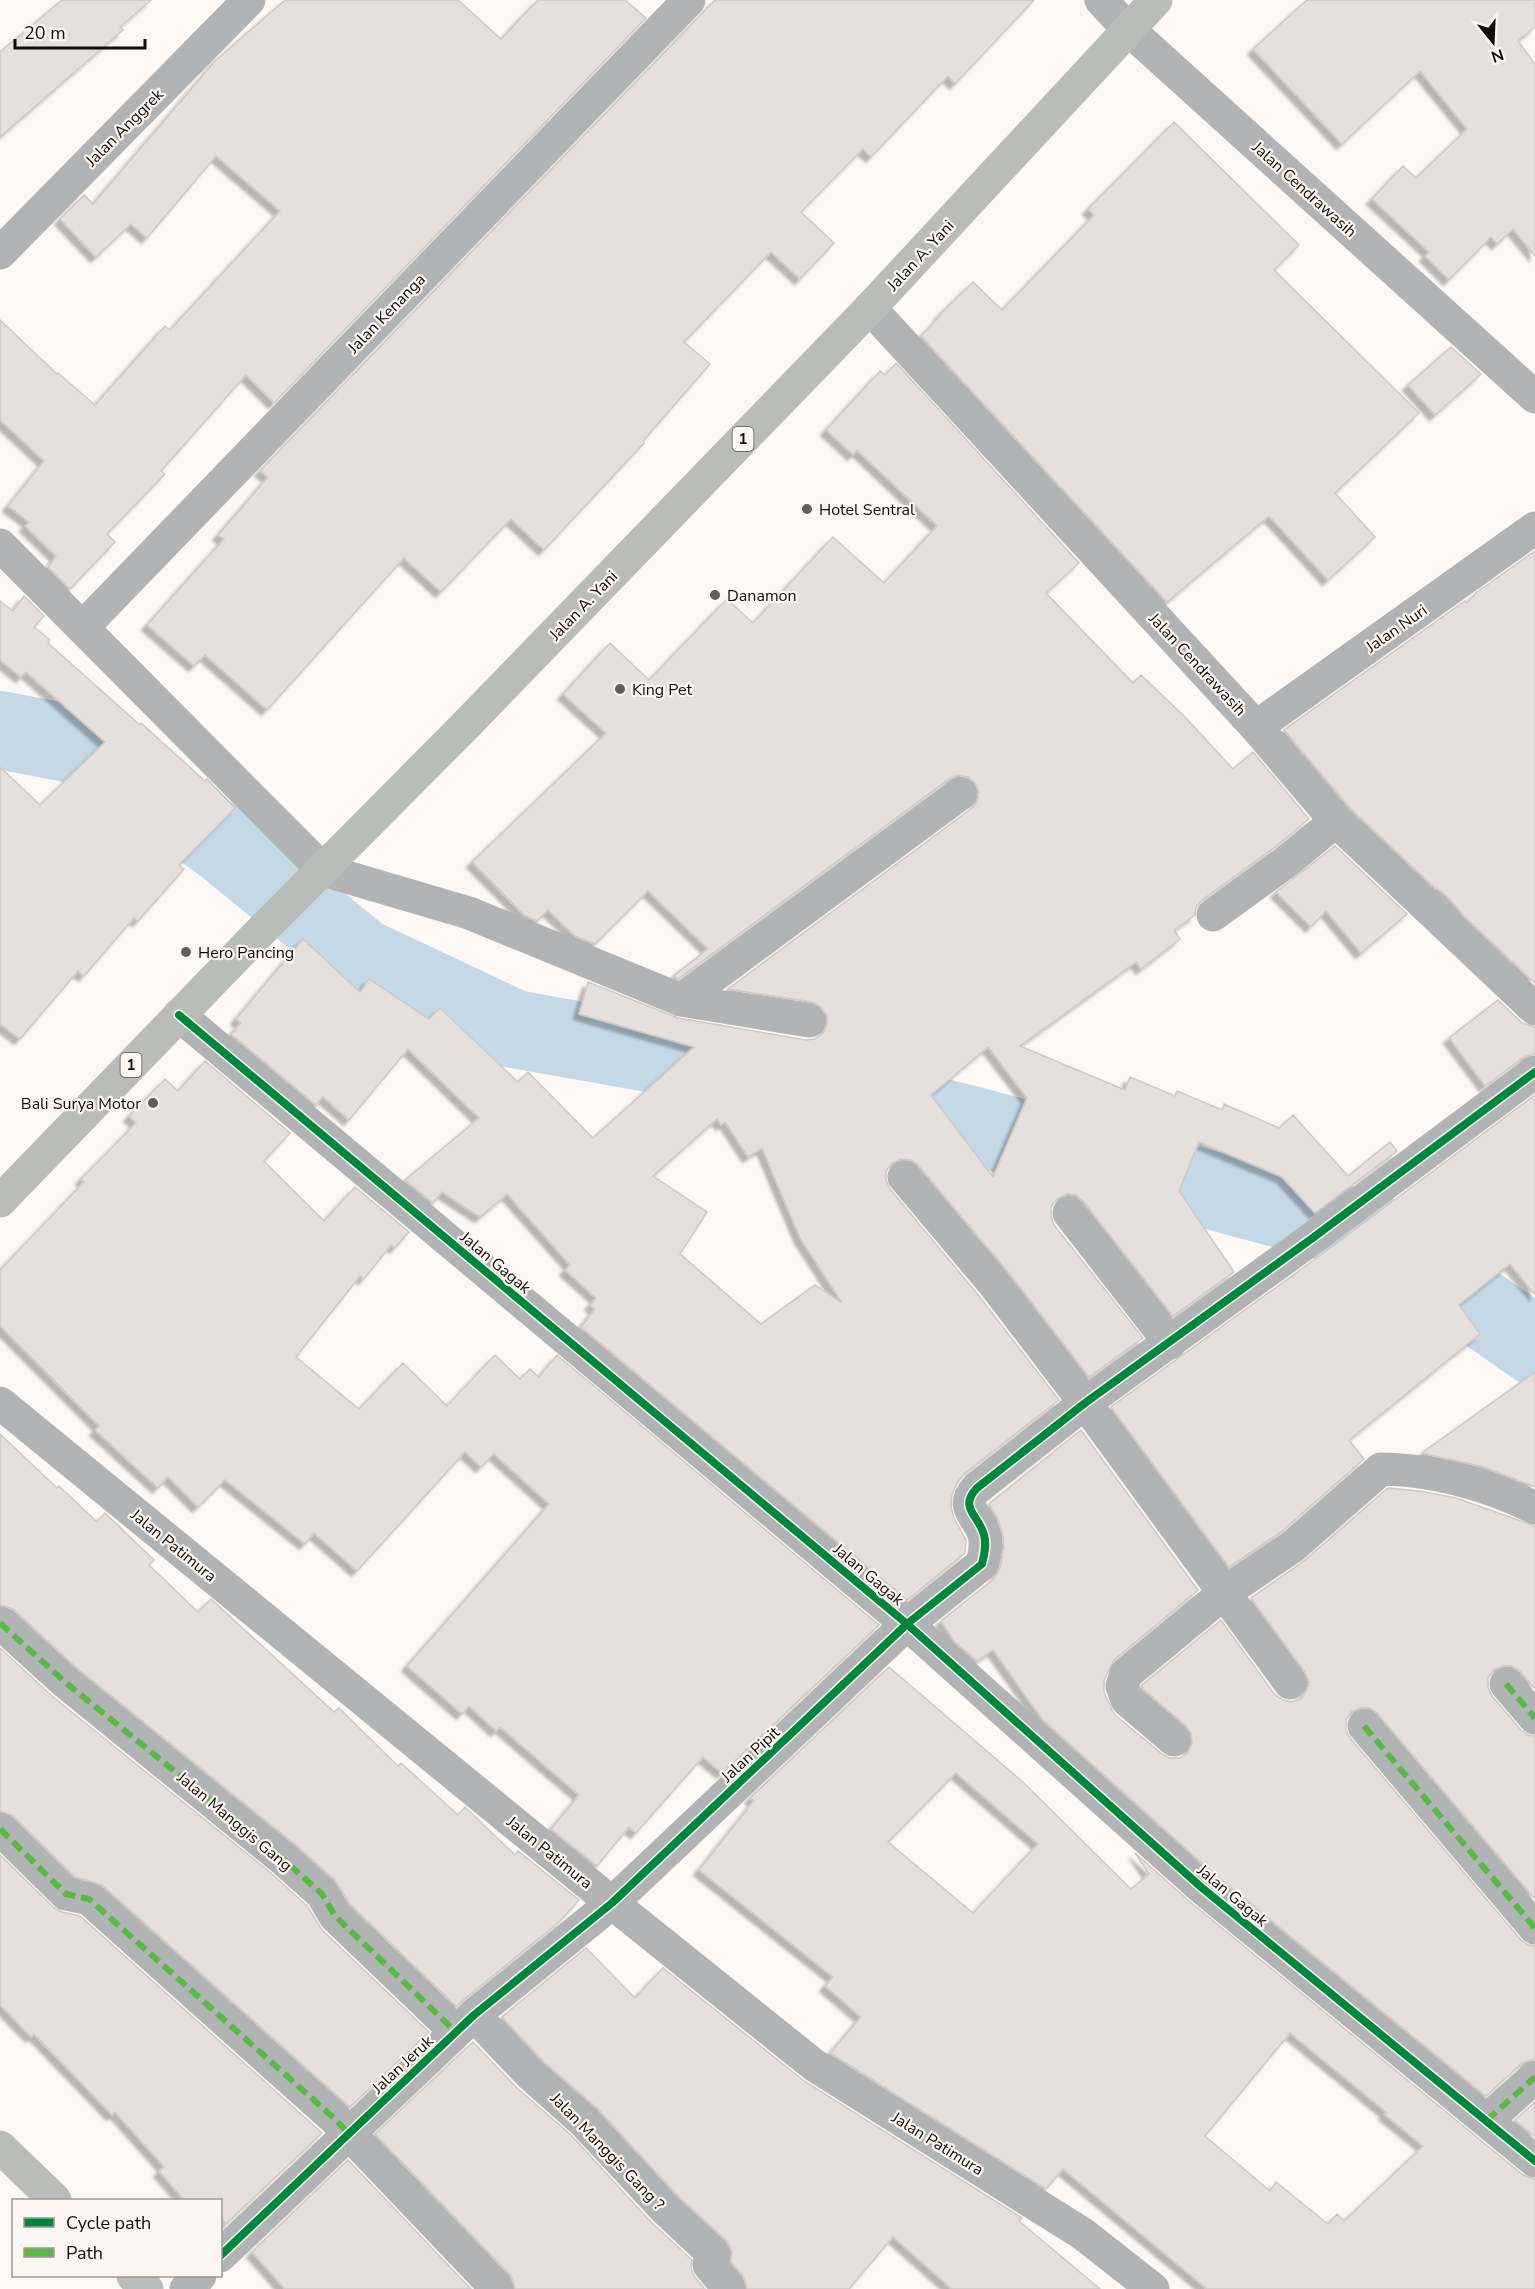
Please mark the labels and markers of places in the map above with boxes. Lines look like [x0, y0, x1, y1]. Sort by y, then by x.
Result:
place label: Hotel Sentral [819, 499, 915, 521]
marker: Hotel Sentral [800, 502, 814, 516]
place label: Danamon [727, 585, 797, 607]
marker: Danamon [708, 588, 722, 602]
place label: King Pet [632, 679, 693, 701]
marker: King Pet [613, 682, 627, 696]
place label: Hero Pancing [198, 942, 294, 964]
marker: Hero Pancing [179, 945, 193, 959]
place label: Bali Surya Motor [21, 1093, 141, 1115]
marker: Bali Surya Motor [146, 1096, 160, 1110]

